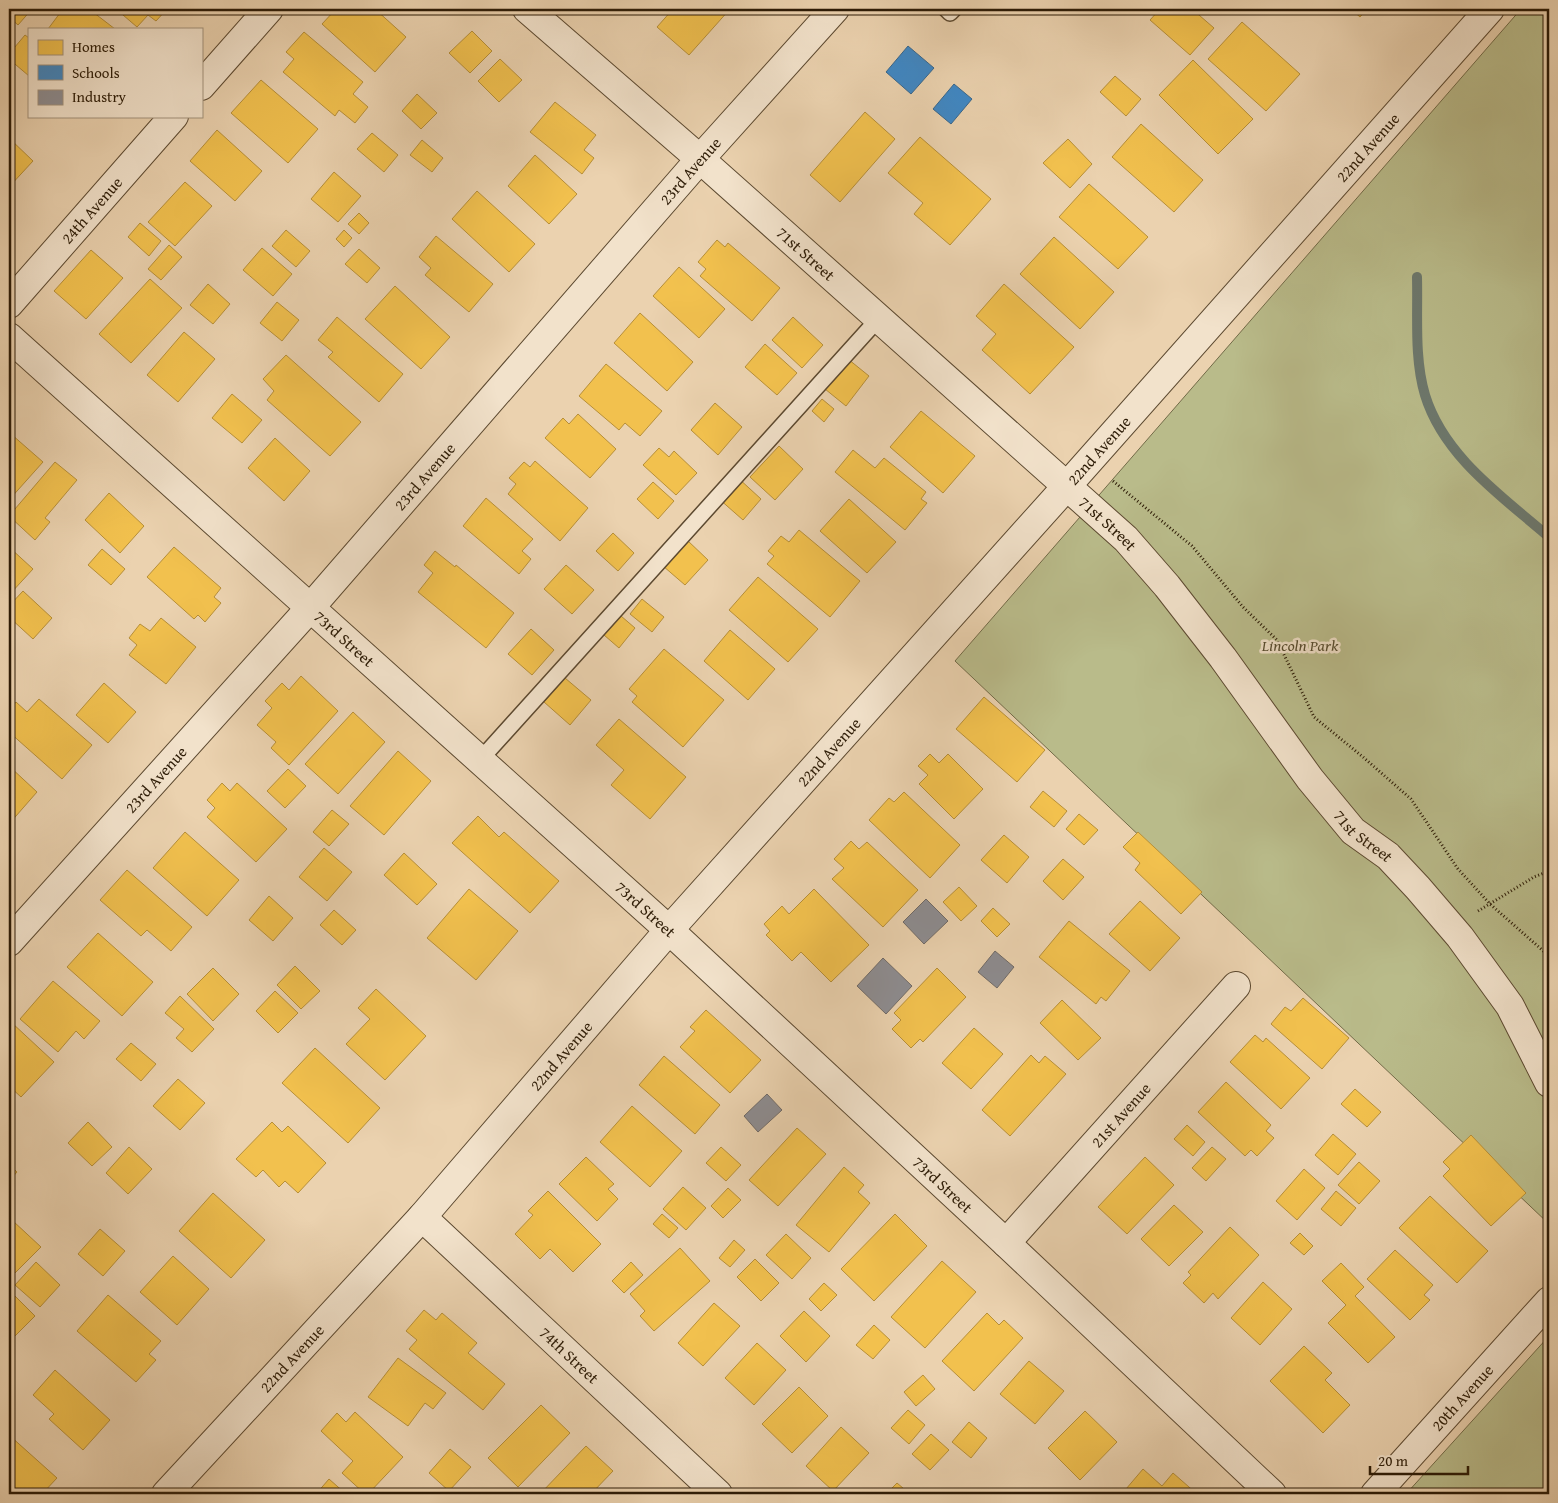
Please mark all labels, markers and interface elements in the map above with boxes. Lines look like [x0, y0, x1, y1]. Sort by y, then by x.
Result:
legend [28, 28, 202, 118]
text: Homes [72, 36, 115, 57]
text: Schools [72, 62, 120, 83]
text: Industry [72, 86, 127, 107]
street label: 22nd Avenue [1330, 107, 1405, 187]
street label: 23rd Avenue [654, 131, 726, 210]
street label: 24th Avenue [55, 171, 128, 249]
street label: 71st Street [771, 221, 841, 287]
street label: 22nd Avenue [1061, 410, 1136, 490]
street label: 23rd Avenue [388, 437, 461, 516]
street label: 71st Street [1074, 490, 1143, 556]
street label: 73rd Street [309, 605, 380, 672]
park label: Lincoln Park [1261, 633, 1339, 657]
street label: 22nd Avenue [791, 712, 866, 792]
street label: 23rd Avenue [119, 740, 192, 818]
street label: 71st Street [1328, 804, 1400, 867]
street label: 73rd Street [610, 875, 682, 943]
street label: 22nd Avenue [524, 1015, 598, 1096]
street label: 21st Avenue [1085, 1077, 1156, 1153]
street label: 73rd Street [907, 1150, 979, 1219]
street label: 22nd Avenue [254, 1319, 329, 1398]
street label: 74th Street [534, 1321, 605, 1389]
street label: 20th Avenue [1425, 1359, 1499, 1436]
scale bar [1370, 1443, 1468, 1475]
text: 20 m [1378, 1450, 1409, 1471]

